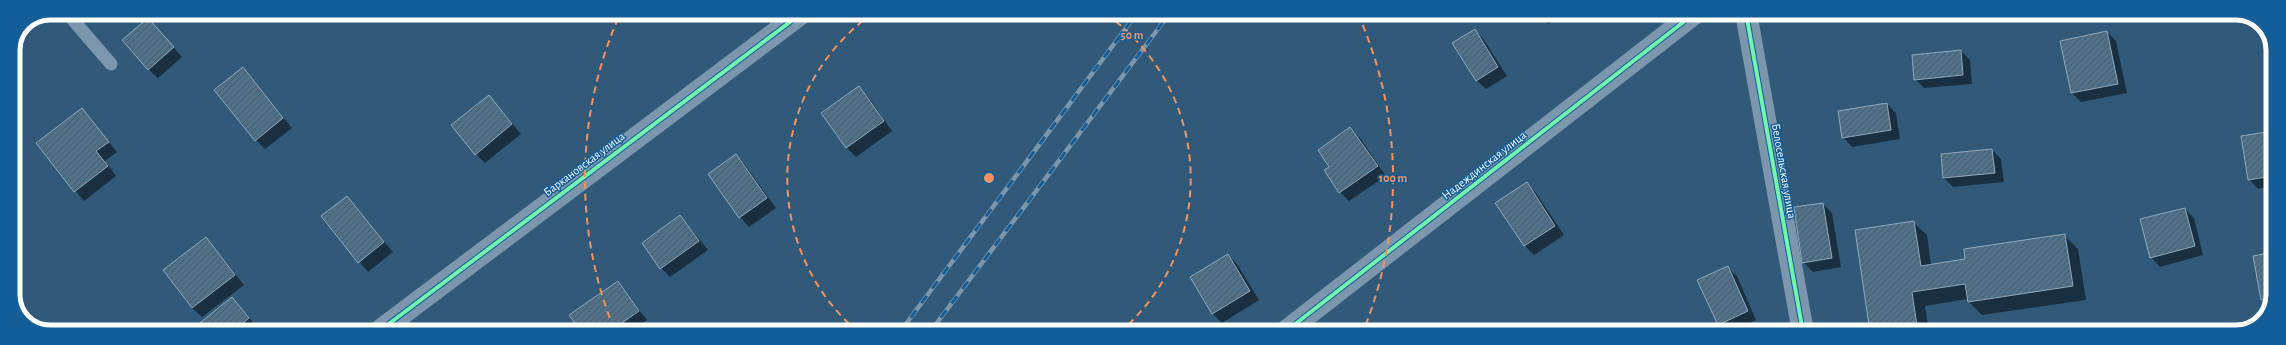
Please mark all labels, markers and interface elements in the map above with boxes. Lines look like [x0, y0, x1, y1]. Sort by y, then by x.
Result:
text: 50 m [1121, 29, 1144, 41]
street label: Белосельская улица [1769, 123, 1798, 220]
street label: Надеждинская улица [1440, 128, 1529, 202]
street label: Баркановская улица [541, 129, 628, 199]
centre of rings [982, 171, 996, 185]
text: 100 m [1379, 172, 1407, 184]

